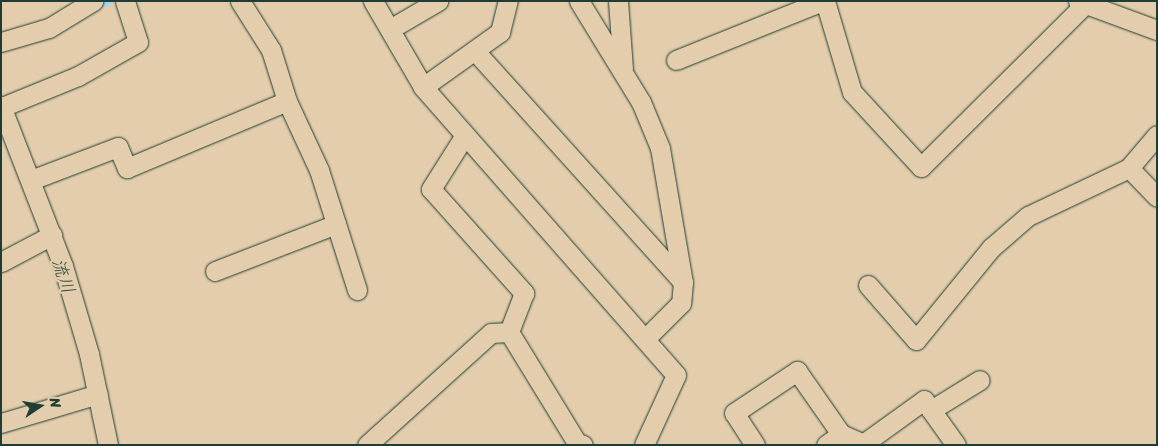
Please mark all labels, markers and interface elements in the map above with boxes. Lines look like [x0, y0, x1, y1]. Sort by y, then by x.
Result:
water label: 流川 [47, 255, 79, 297]
north arrow [15, 381, 65, 431]
text: N [42, 395, 68, 410]

